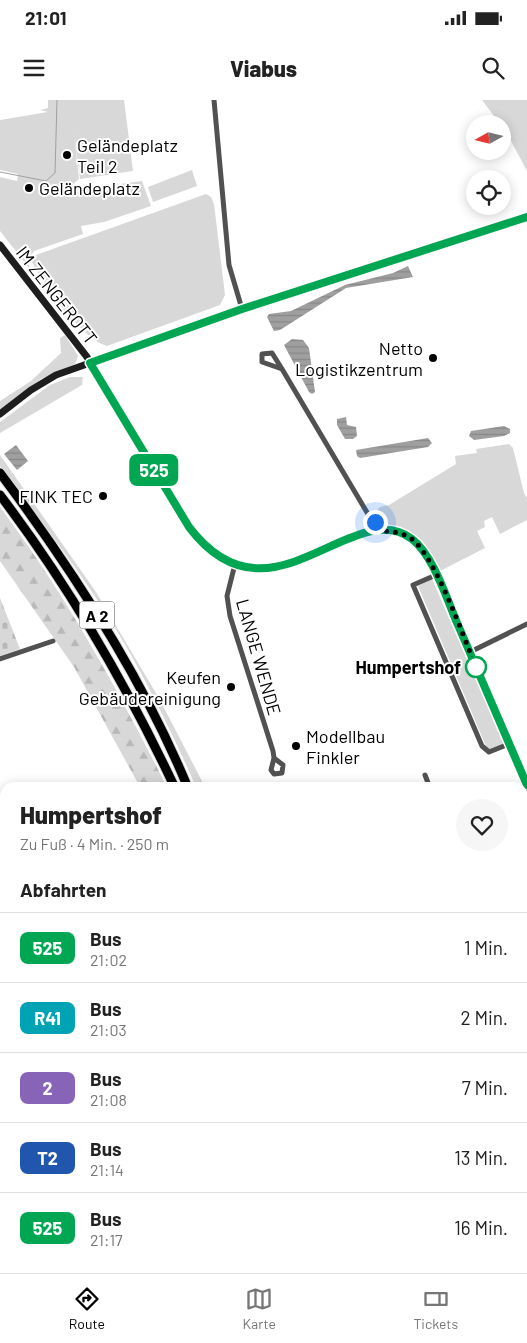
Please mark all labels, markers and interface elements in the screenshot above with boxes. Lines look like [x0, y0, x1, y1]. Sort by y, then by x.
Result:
text: 21:01 [25, 6, 67, 29]
icon: menu [20, 54, 48, 82]
icon: search [479, 54, 507, 82]
text: Viabus [230, 55, 297, 81]
north arrow [466, 115, 511, 160]
map controls [466, 115, 511, 215]
place label: Geländeplatz Teil 2 [77, 134, 178, 177]
marker: Geländeplatz Teil 2 [61, 149, 73, 161]
button: locate [466, 170, 511, 215]
place label: Geländeplatz [39, 177, 140, 199]
marker: Geländeplatz [23, 182, 35, 194]
street label: IM ZENGEROTT [12, 242, 102, 348]
place label: Netto Logistikzentrum [295, 337, 423, 380]
marker: Netto Logistikzentrum [427, 352, 439, 364]
line badge: 525 [125, 454, 183, 486]
text: 525 [139, 459, 169, 481]
place label: FINK TEC [19, 485, 93, 507]
marker: FINK TEC [97, 490, 109, 502]
your location [363, 510, 388, 535]
street label: LANGE WENDE [232, 596, 286, 718]
road number: A 2 [80, 602, 114, 628]
place label: Humpertshof [355, 656, 461, 678]
marker: Humpertshof [465, 656, 487, 678]
place label: Keufen Gebäudereinigung [79, 666, 221, 709]
marker: Keufen Gebäudereinigung [225, 681, 237, 693]
place label: Modellbau Finkler [306, 725, 385, 768]
marker: Modellbau Finkler [290, 740, 302, 752]
button: heart [456, 799, 508, 851]
text: Humpertshof [20, 800, 162, 829]
text: Zu Fuß · 4 Min. · 250 m [20, 834, 169, 853]
text: Abfahrten [20, 878, 106, 901]
text: Bus [90, 927, 122, 950]
text: 1 Min. [464, 936, 508, 959]
text: 525 [33, 937, 62, 959]
text: 21:02 [90, 950, 127, 969]
text: Bus [90, 997, 122, 1020]
text: 2 Min. [460, 1006, 508, 1029]
text: R41 [34, 1007, 61, 1029]
text: 21:03 [90, 1020, 127, 1039]
text: Bus [90, 1067, 122, 1090]
text: 7 Min. [462, 1076, 508, 1099]
text: 2 [42, 1077, 53, 1099]
text: 21:08 [90, 1090, 127, 1109]
text: Bus [90, 1137, 122, 1160]
text: 13 Min. [454, 1146, 508, 1169]
text: T2 [37, 1147, 58, 1169]
text: 21:14 [90, 1160, 124, 1179]
text: Bus [90, 1207, 122, 1230]
text: 16 Min. [454, 1216, 508, 1239]
text: 525 [33, 1217, 62, 1239]
text: 21:17 [90, 1230, 123, 1249]
tab: Route [69, 1285, 105, 1332]
tab: Karte [243, 1285, 276, 1332]
tab: Tickets [414, 1285, 458, 1332]

